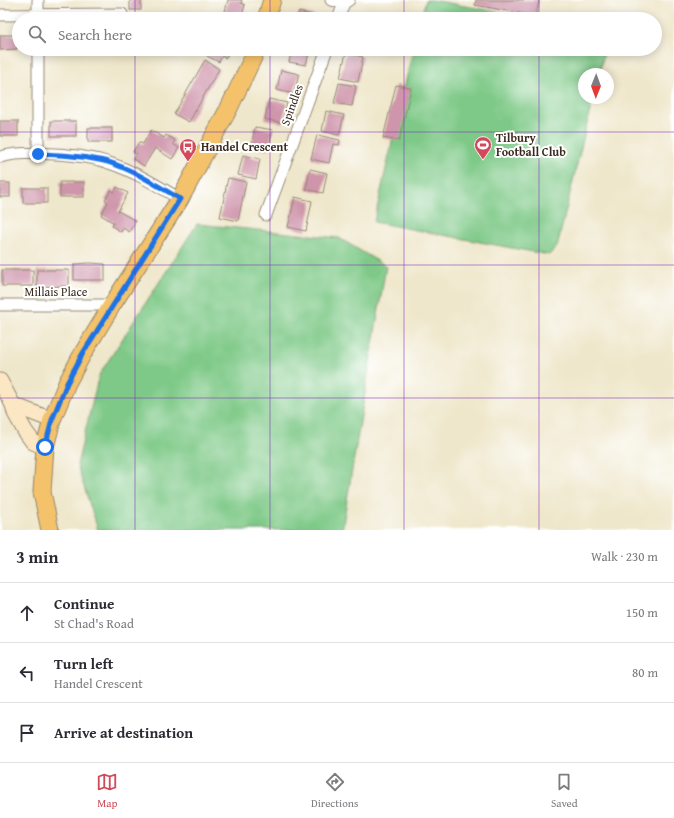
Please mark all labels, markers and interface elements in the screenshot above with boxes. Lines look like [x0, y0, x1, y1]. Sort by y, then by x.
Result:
search box [12, 12, 662, 56]
icon: search [26, 23, 48, 45]
text: Search here [58, 24, 132, 45]
north arrow [578, 68, 614, 104]
street label: Spindles [276, 82, 307, 128]
place label: Tilbury Football Club [496, 129, 566, 160]
sports icon: Tilbury Football Club [473, 135, 493, 160]
bus stop icon: Handel Crescent [178, 137, 198, 162]
place label: Handel Crescent [201, 138, 288, 155]
route end [29, 145, 47, 163]
street label: Millais Place [25, 283, 88, 300]
route start [36, 438, 54, 456]
text: 3 min [16, 544, 58, 569]
text: Walk · 230 m [591, 547, 658, 566]
text: Continue [54, 593, 115, 614]
icon: ahead [16, 602, 38, 624]
text: 150 m [626, 603, 658, 622]
text: St Chad's Road [54, 614, 134, 633]
text: Turn left [54, 653, 113, 674]
icon: left [16, 662, 38, 684]
text: 80 m [632, 663, 658, 682]
text: Handel Crescent [54, 674, 143, 693]
icon: arrive [16, 722, 38, 744]
text: Arrive at destination [54, 722, 193, 743]
tab: Map [96, 771, 118, 811]
tab: Directions [311, 771, 358, 811]
tab: Saved [551, 771, 578, 811]

